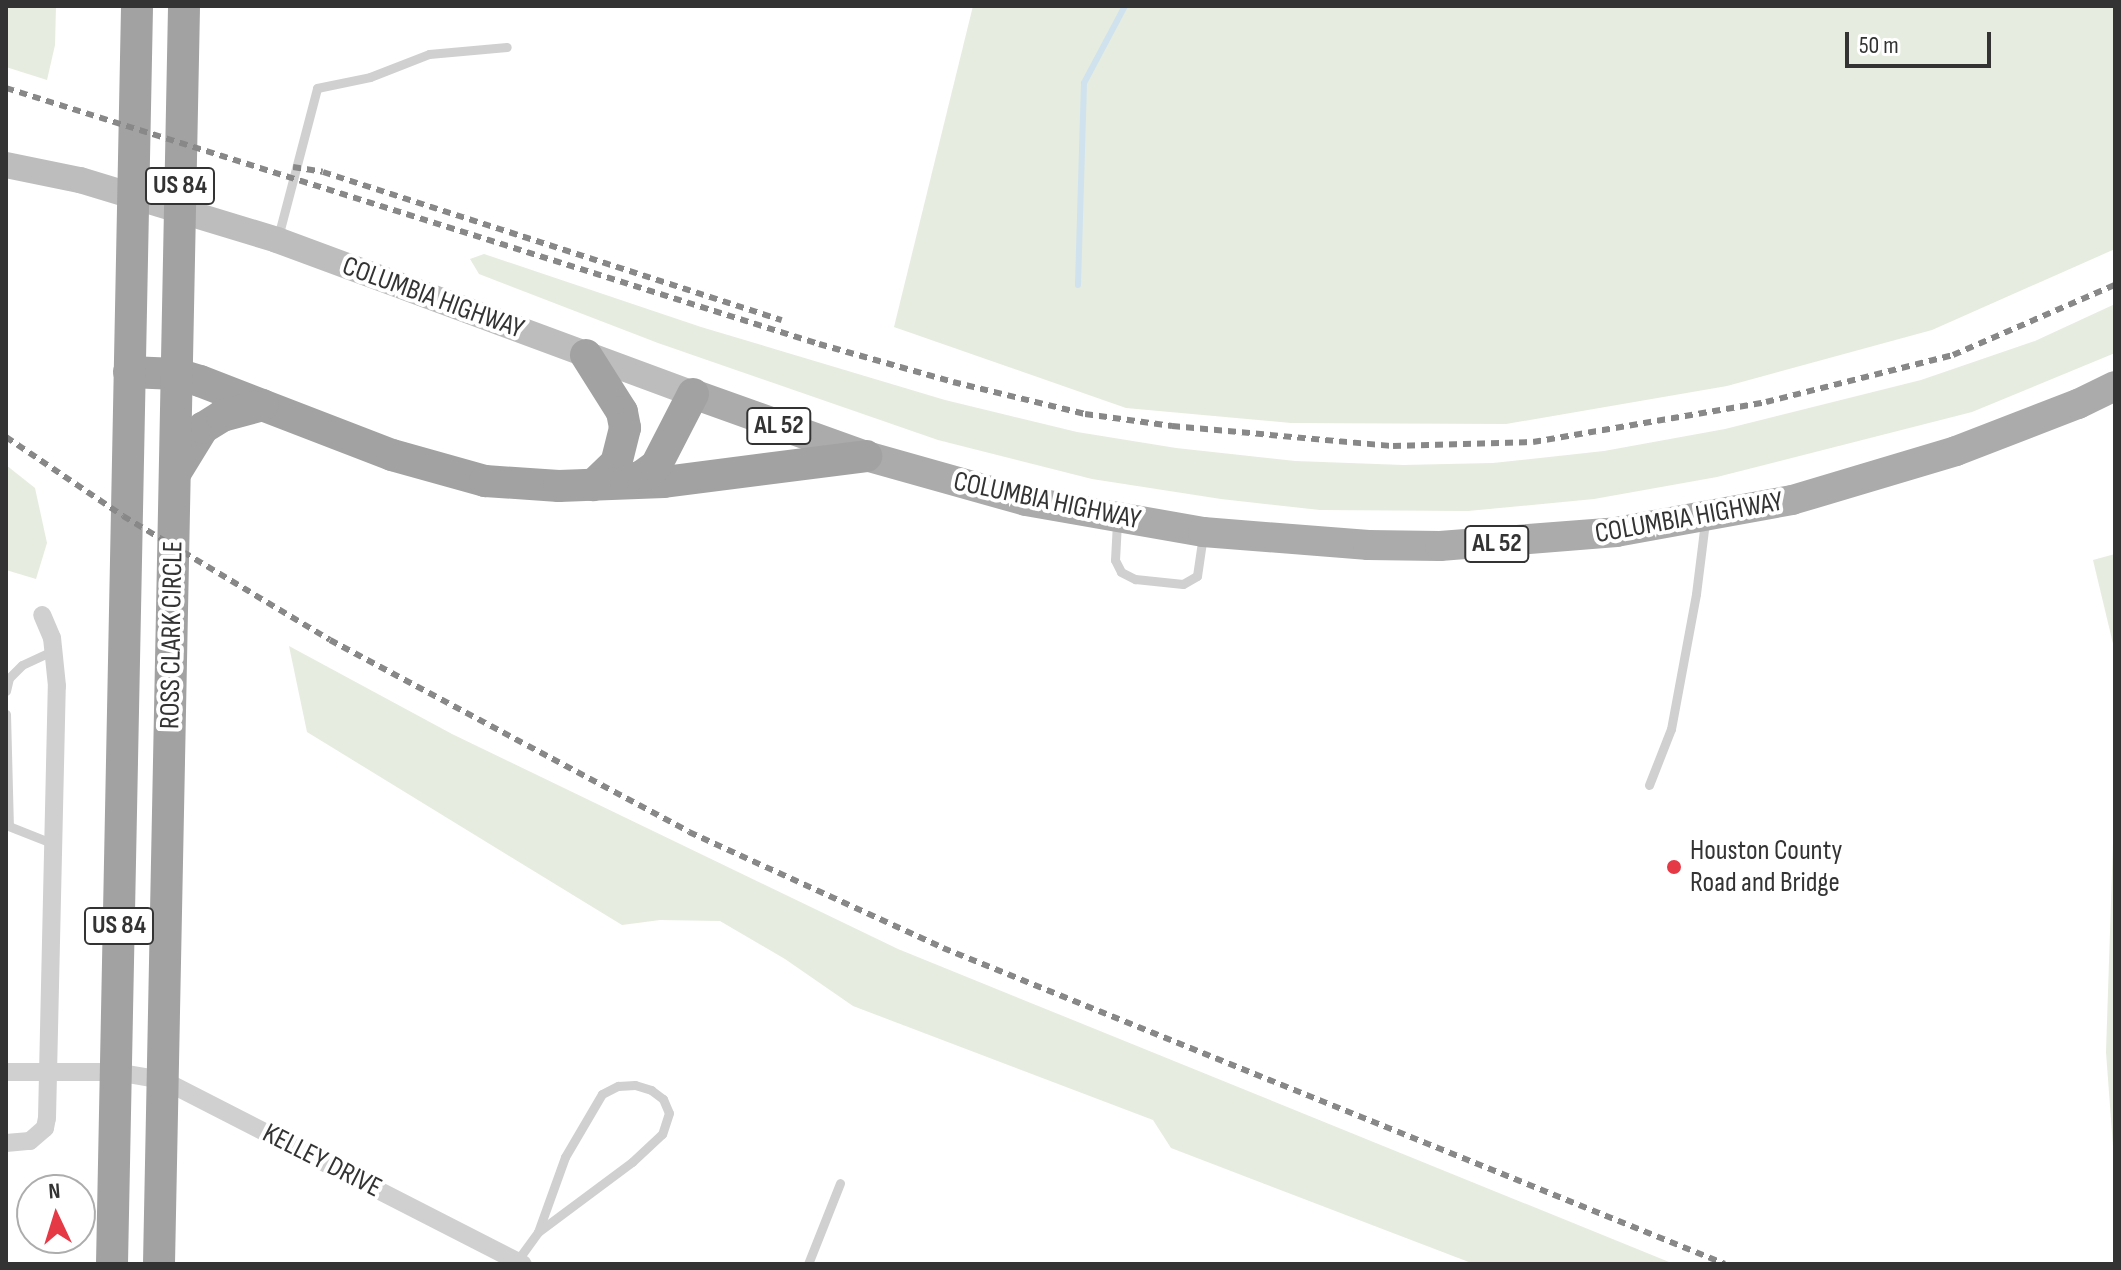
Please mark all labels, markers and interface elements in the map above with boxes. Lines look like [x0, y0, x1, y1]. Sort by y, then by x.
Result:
scale bar [1849, 16, 1995, 66]
text: 50 m [1859, 31, 1899, 60]
road number: US 84 [144, 164, 216, 208]
street label: COLUMBIA HIGHWAY [338, 250, 528, 346]
road number: AL 52 [745, 404, 813, 448]
street label: COLUMBIA HIGHWAY [950, 465, 1144, 537]
street label: COLUMBIA HIGHWAY [1592, 485, 1786, 551]
road number: AL 52 [1463, 522, 1531, 566]
street label: ROSS CLARK CIRCLE [154, 541, 190, 729]
place label: Houston County Road and Bridge [1690, 834, 1842, 900]
marker: Houston County Road and Bridge [1665, 858, 1683, 876]
road number: US 84 [83, 904, 155, 948]
street label: KELLEY DRIVE [257, 1117, 387, 1205]
north arrow [16, 1174, 96, 1254]
text: N [48, 1178, 61, 1205]

